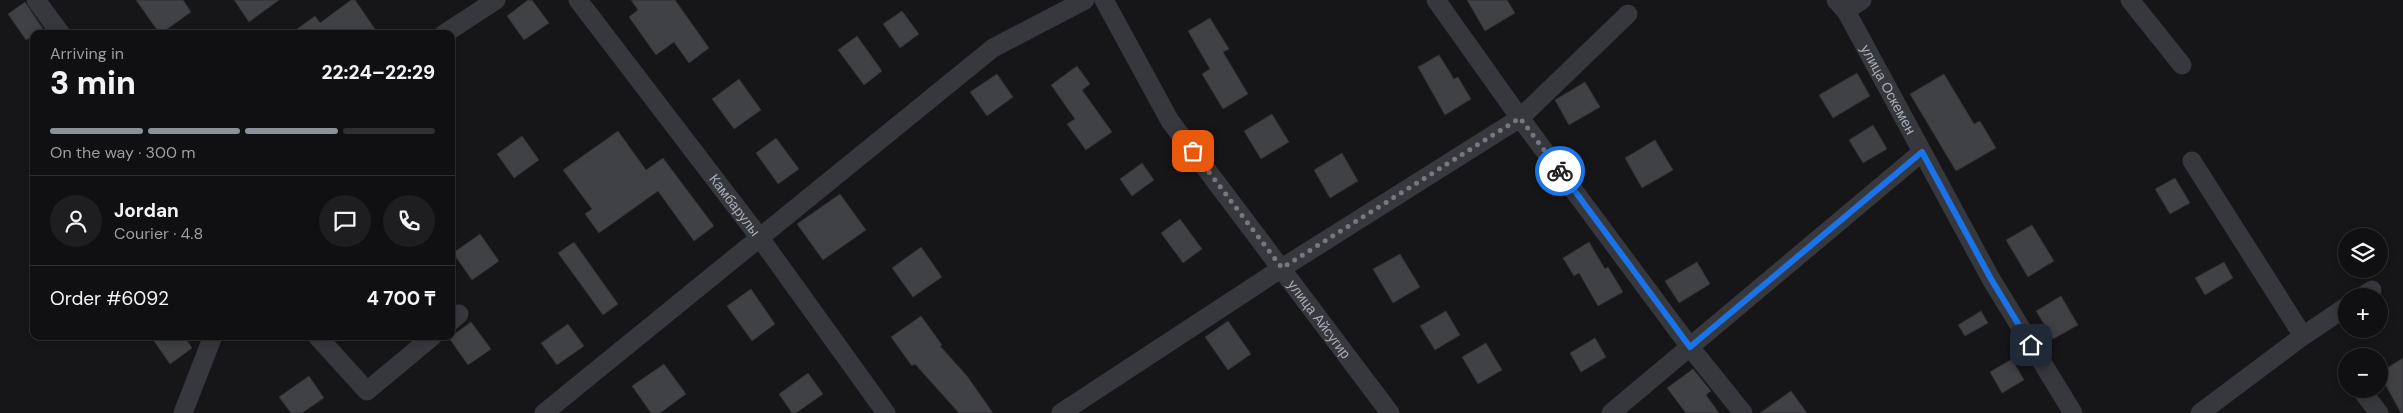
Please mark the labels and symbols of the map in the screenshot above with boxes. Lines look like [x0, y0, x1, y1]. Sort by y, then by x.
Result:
street label: улица Оскемен [1857, 41, 1920, 137]
pin [1172, 130, 1214, 172]
courier [1535, 146, 1585, 196]
street label: Камбарулы [705, 170, 764, 240]
street label: улица Айсугир [1284, 276, 1355, 362]
pin [2010, 324, 2052, 366]

